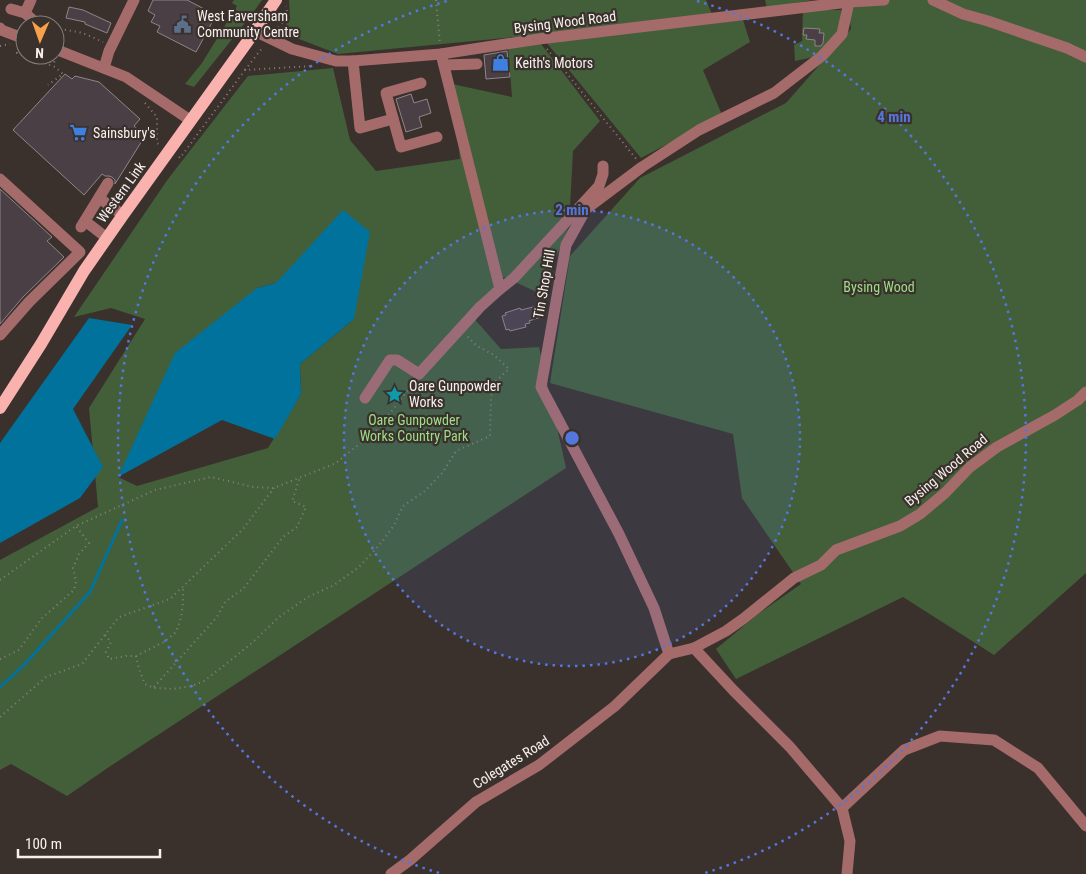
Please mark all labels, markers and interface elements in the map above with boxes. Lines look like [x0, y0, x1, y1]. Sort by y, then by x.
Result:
place label: West Faversham Community Centre [197, 8, 300, 40]
street label: Bysing Wood Road [513, 8, 617, 36]
public building icon: West Faversham Community Centre [173, 14, 193, 34]
north arrow [15, 15, 65, 65]
text: N [35, 45, 44, 61]
shop icon: Keith's Motors [491, 53, 511, 73]
place label: Keith's Motors [515, 55, 593, 71]
text: 4 min [877, 108, 911, 126]
supermarket icon: Sainsbury's [69, 123, 89, 143]
place label: Sainsbury's [93, 125, 156, 141]
street label: Western Link [94, 158, 149, 226]
text: 2 min [555, 201, 589, 219]
street label: Tin Shop Hill [530, 248, 558, 320]
park label: Bysing Wood [843, 279, 915, 295]
place label: Oare Gunpowder Works [409, 378, 501, 410]
place icon: Oare Gunpowder Works [385, 384, 405, 404]
park label: Oare Gunpowder Works Country Park [360, 412, 469, 444]
centre of rings [563, 429, 581, 447]
street label: Bysing Wood Road [902, 431, 990, 509]
street label: Colegates Road [470, 732, 552, 792]
scale bar [18, 826, 160, 858]
text: 100 m [25, 835, 62, 853]

